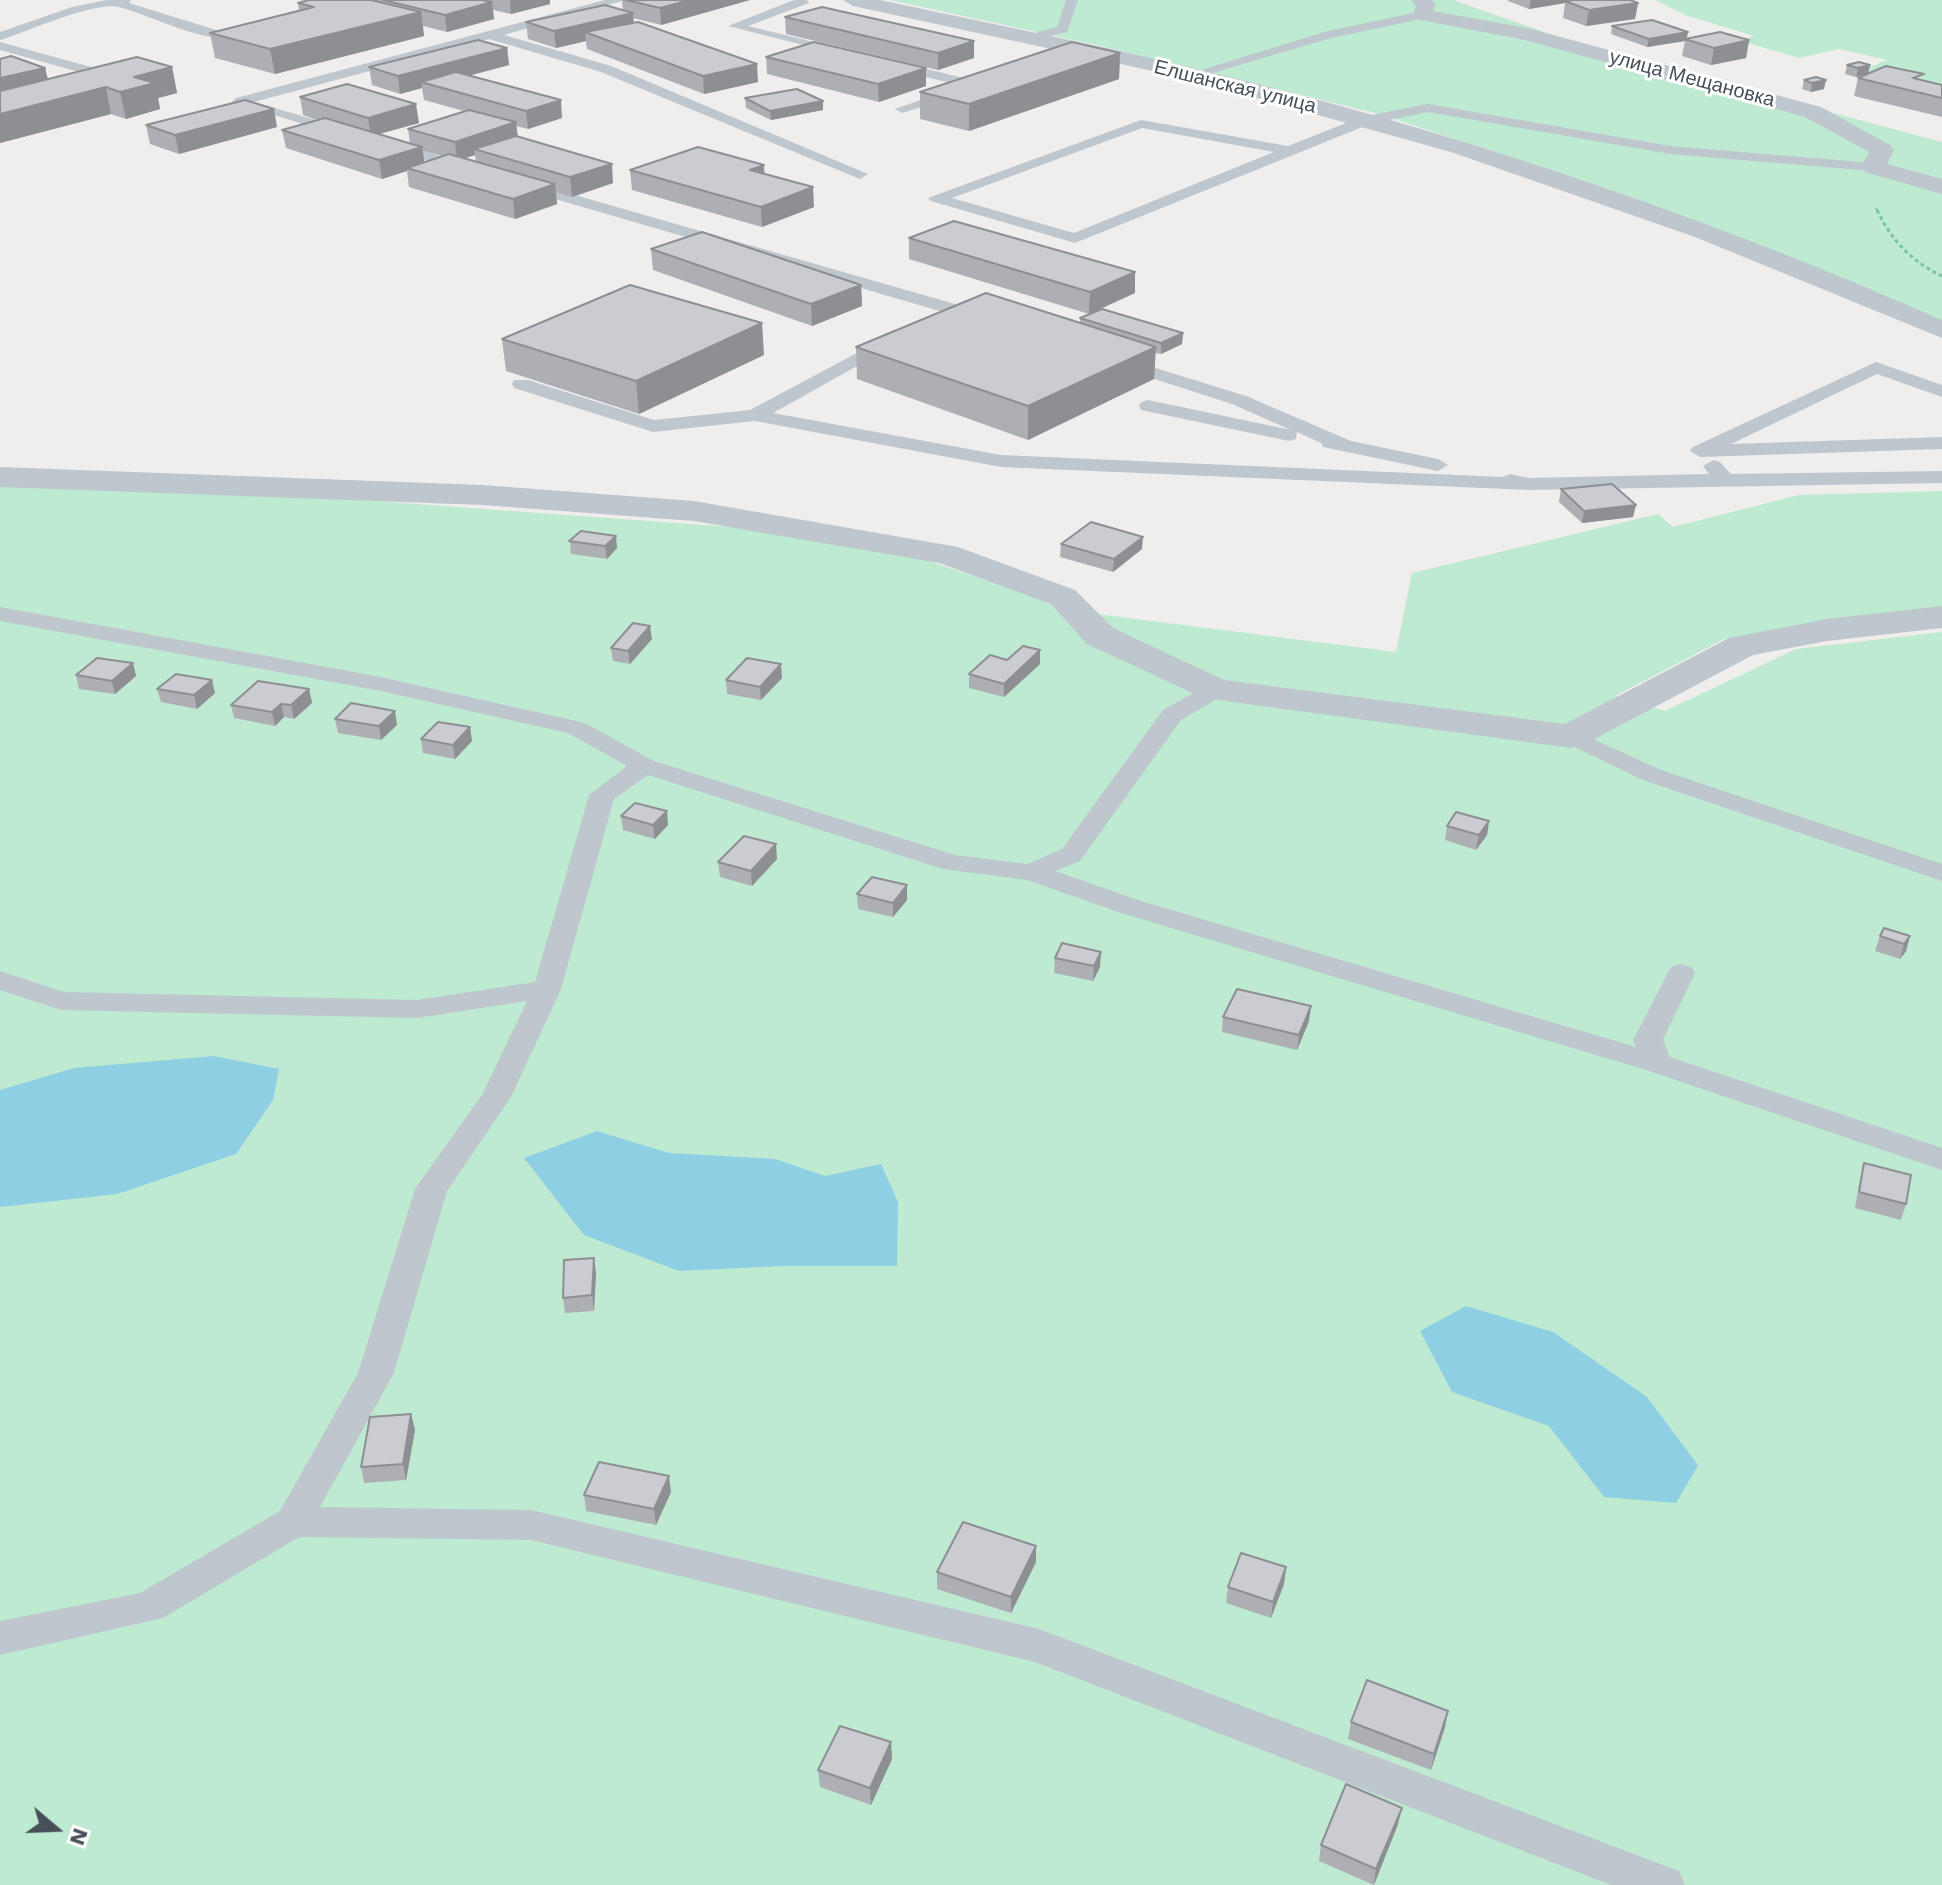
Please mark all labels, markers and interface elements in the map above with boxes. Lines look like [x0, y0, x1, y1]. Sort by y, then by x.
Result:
street label: улица Мещановка [1607, 45, 1777, 113]
street label: Елшанская улица [1151, 55, 1319, 119]
north arrow [16, 1789, 96, 1869]
text: N [65, 1825, 94, 1849]

